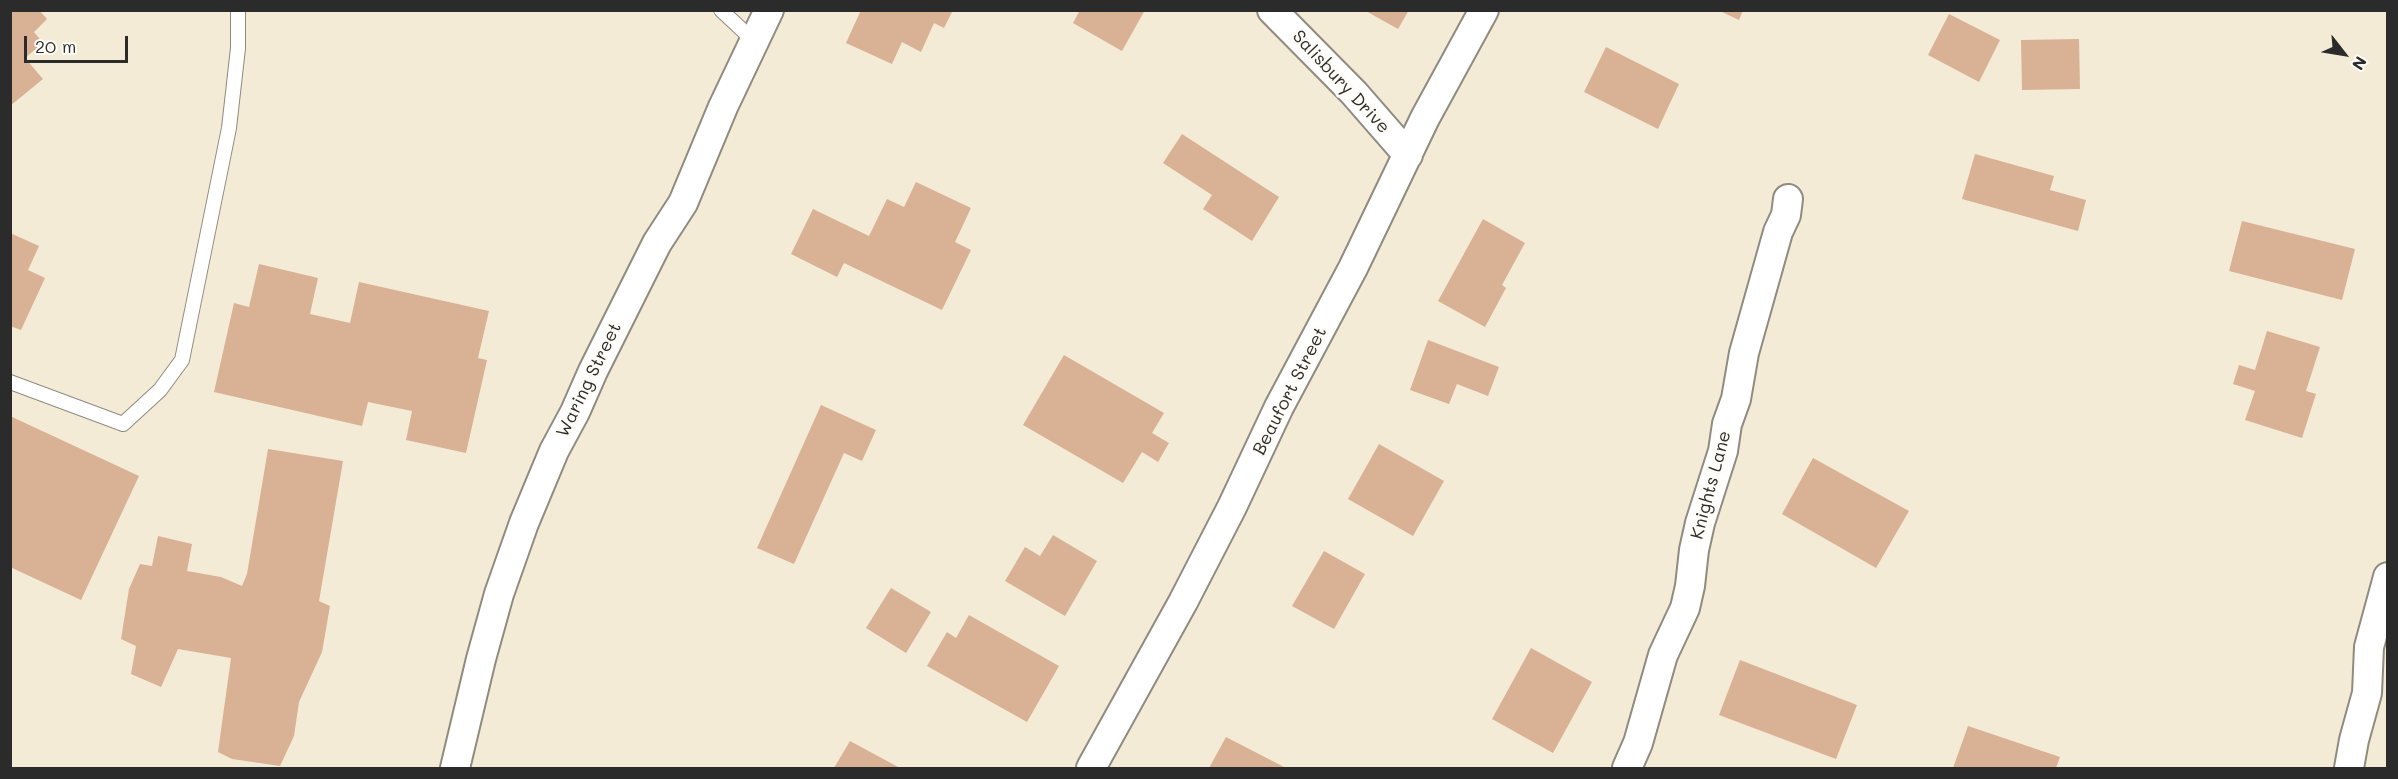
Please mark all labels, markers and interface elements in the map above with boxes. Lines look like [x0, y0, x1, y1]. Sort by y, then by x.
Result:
scale bar [27, 24, 130, 62]
north arrow [2314, 24, 2374, 84]
street label: Salisbury Drive [1288, 26, 1394, 138]
text: 20 m [35, 34, 76, 58]
text: N [2348, 53, 2372, 74]
street label: Waring Street [552, 319, 626, 441]
street label: Beaufort Street [1248, 323, 1332, 459]
street label: Knights Lane [1686, 428, 1736, 542]

